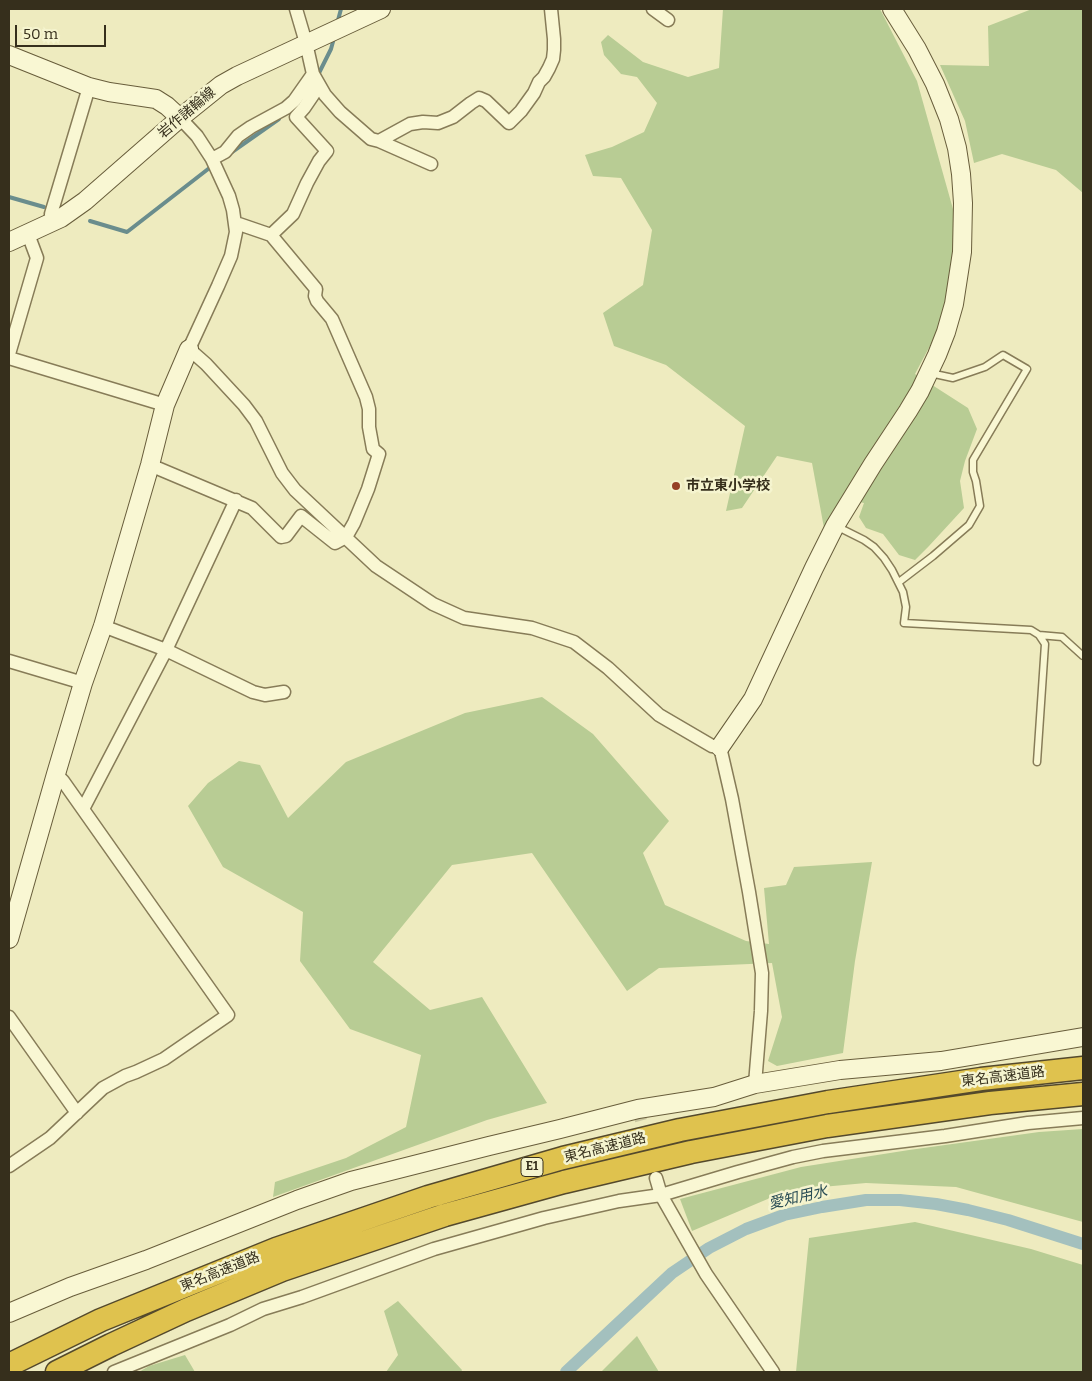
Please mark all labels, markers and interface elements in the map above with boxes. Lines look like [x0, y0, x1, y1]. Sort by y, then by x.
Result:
scale bar [18, 15, 109, 47]
text: 50 m [23, 25, 58, 43]
street label: 岩作諸輪線 [155, 84, 219, 142]
place label: 市立東小学校 [686, 478, 770, 494]
marker: 市立東小学校 [670, 480, 682, 492]
street label: 東名高速道路 [960, 1064, 1046, 1090]
street label: 東名高速道路 [562, 1130, 648, 1166]
road number: E1 [521, 1158, 543, 1176]
water label: 愛知用水 [767, 1182, 829, 1214]
street label: 東名高速道路 [178, 1248, 262, 1296]

